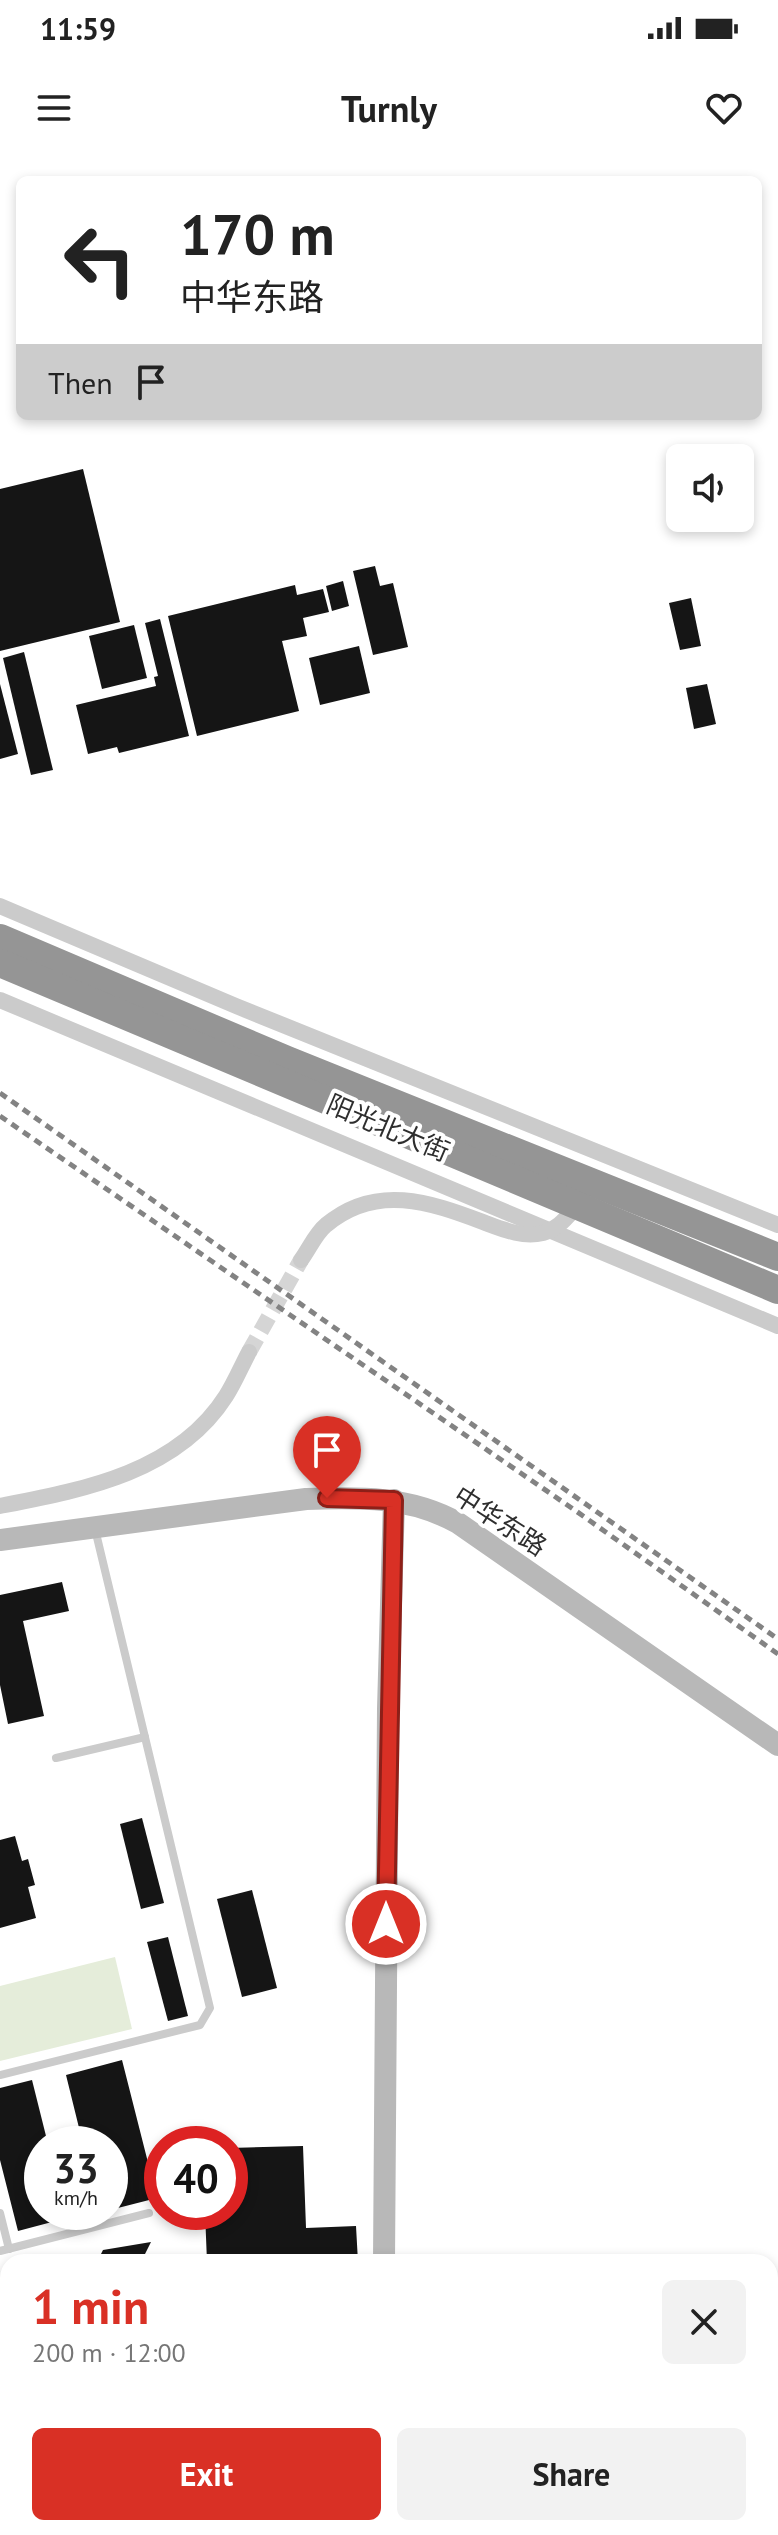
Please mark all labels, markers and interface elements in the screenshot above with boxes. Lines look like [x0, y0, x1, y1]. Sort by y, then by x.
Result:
text: 11:59 [40, 9, 116, 48]
text: Turnly [341, 85, 437, 132]
icon: menu [32, 86, 76, 130]
icon: heart [702, 86, 746, 130]
text: 170 m [180, 198, 335, 270]
icon: left [48, 208, 152, 312]
text: 中华东路 [180, 273, 324, 320]
icon: arrive [129, 360, 173, 404]
text: Then [48, 363, 113, 402]
map controls [666, 444, 754, 532]
button: sound [666, 444, 754, 532]
street label: 阳光北大街 [322, 1087, 454, 1168]
pin [293, 1416, 361, 1498]
icon: arrive [305, 1428, 349, 1472]
street label: 中华东路 [448, 1478, 553, 1563]
position arrow [344, 1882, 428, 1966]
speed limit sign: 40 [144, 2126, 248, 2230]
text: 33 [53, 2142, 99, 2194]
text: km/h [54, 2185, 98, 2211]
text: 1 min [32, 2275, 149, 2337]
button: close [662, 2280, 746, 2364]
text: 200 m · 12:00 [32, 2336, 186, 2369]
button: Exit [32, 2428, 381, 2520]
button: Share [397, 2428, 746, 2520]

